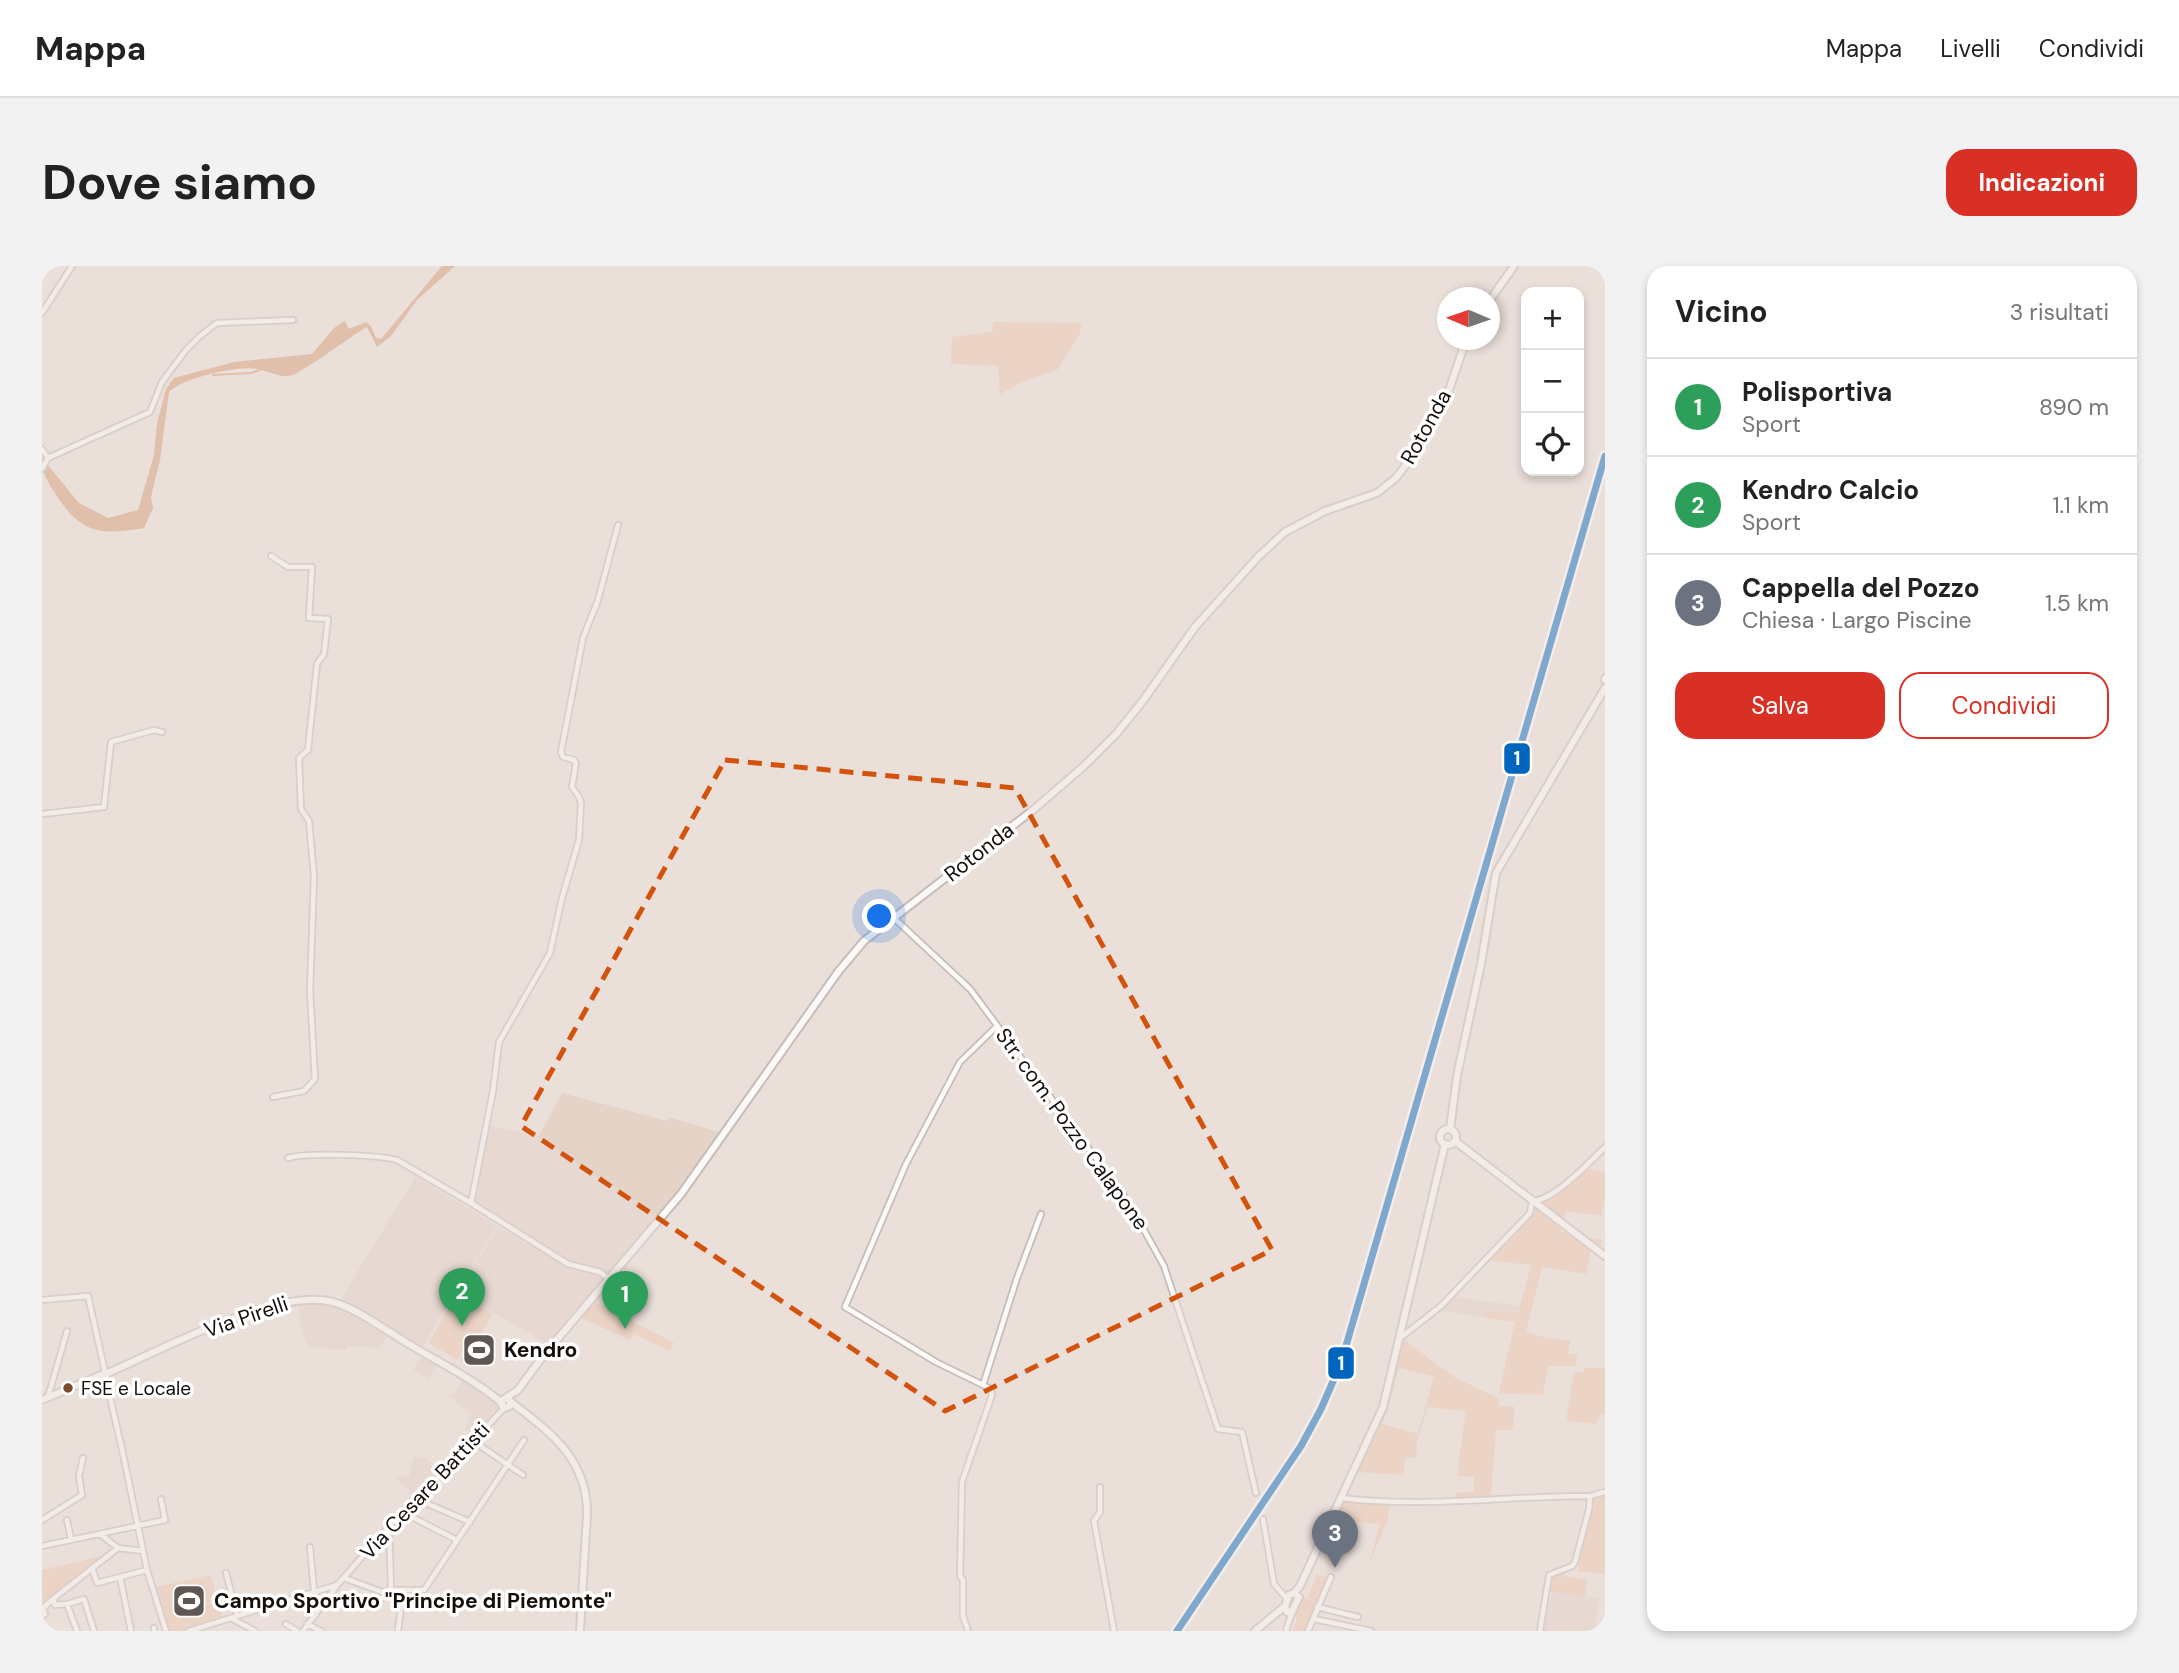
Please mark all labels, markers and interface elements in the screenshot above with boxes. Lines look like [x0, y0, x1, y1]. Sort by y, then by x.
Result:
text: Mappa [35, 27, 146, 70]
text: Mappa [1826, 33, 1902, 64]
text: Livelli [1940, 33, 2001, 64]
text: Condividi [2039, 33, 2144, 64]
button: Indicazioni [1946, 149, 2137, 216]
text: Dove siamo [42, 150, 317, 214]
north arrow [1437, 287, 1500, 350]
map controls [1521, 287, 1584, 476]
button: + [1521, 287, 1584, 350]
text: Vicino [1675, 292, 1768, 331]
text: 3 risultati [2010, 297, 2109, 327]
button: − [1521, 350, 1584, 413]
text: Polisportiva [1742, 375, 1892, 409]
street label: Rotonda [1394, 385, 1458, 469]
text: 1 [1694, 392, 1702, 422]
text: 890 m [2039, 392, 2109, 422]
text: Sport [1742, 409, 1801, 439]
button: locate [1521, 413, 1584, 476]
text: Kendro Calcio [1742, 473, 1919, 507]
text: 2 [1691, 490, 1705, 520]
text: 1.1 km [2052, 490, 2109, 520]
text: Sport [1742, 507, 1801, 537]
text: Cappella del Pozzo [1742, 571, 1980, 605]
text: 3 [1691, 588, 1705, 618]
text: 1.5 km [2045, 588, 2109, 618]
text: Chiesa · Largo Piscine [1742, 605, 1972, 635]
button: Salva [1675, 672, 1885, 739]
button: Condividi [1899, 672, 2109, 739]
line badge: 1 [1503, 742, 1531, 775]
text: 1 [1514, 746, 1520, 771]
street label: Rotonda [938, 816, 1020, 888]
your location [862, 899, 896, 933]
street label: Str. com. Pozzo Calapone [989, 1022, 1155, 1236]
pin: 2 [439, 1268, 485, 1326]
pin: 1 [602, 1271, 648, 1329]
street label: Via Pirelli [200, 1290, 292, 1344]
sports icon: Kendro [460, 1331, 498, 1369]
place label: Kendro [504, 1336, 577, 1364]
line badge: 1 [1327, 1346, 1355, 1380]
text: 1 [1338, 1351, 1344, 1376]
place label: FSE e Locale [81, 1376, 191, 1401]
marker: FSE e Locale [61, 1381, 75, 1395]
street label: Via Cesare Battisti [354, 1416, 496, 1566]
pin: 3 [1312, 1510, 1358, 1568]
sports icon: Campo Sportivo "Principe di Piemonte" [170, 1582, 208, 1620]
place label: Campo Sportivo "Principe di Piemonte" [214, 1587, 612, 1615]

